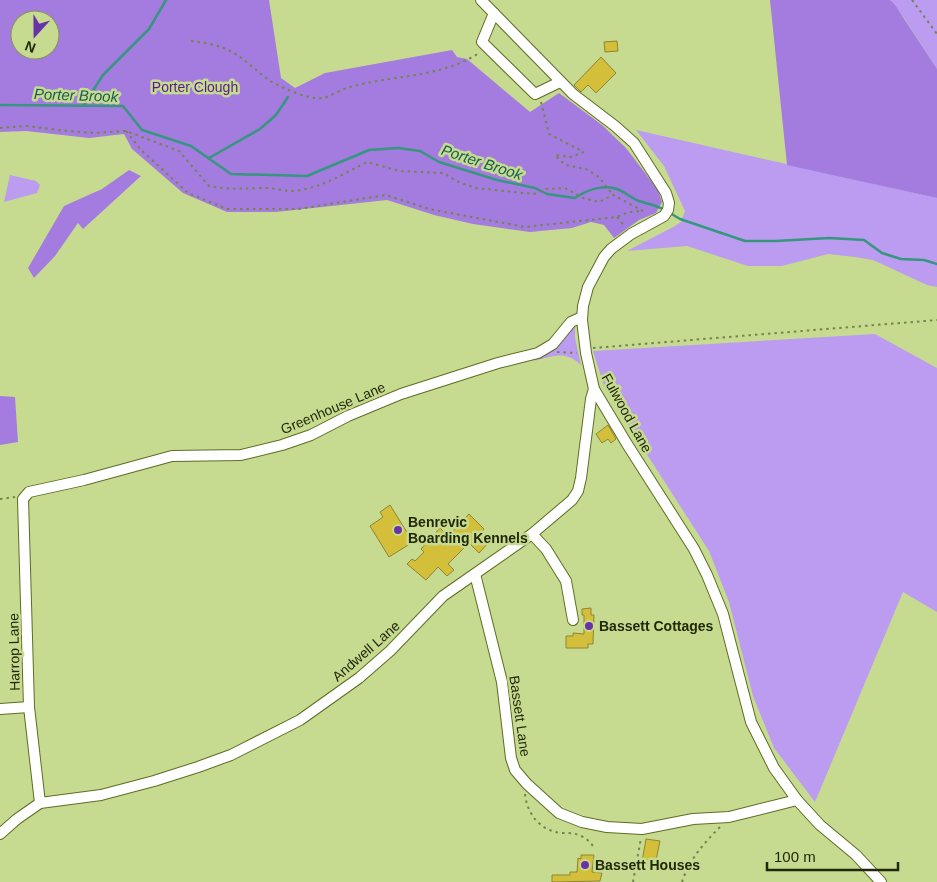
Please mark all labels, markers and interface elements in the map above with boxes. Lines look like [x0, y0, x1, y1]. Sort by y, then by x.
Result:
north arrow [10, 10, 60, 60]
text: N [23, 38, 38, 56]
park label: Porter Clough [152, 79, 238, 95]
water label: Porter Brook [34, 85, 120, 105]
water label: Porter Brook [439, 141, 526, 184]
street label: Fulwood Lane [599, 371, 655, 456]
street label: Greenhouse Lane [278, 379, 388, 437]
place label: Benrevic Boarding Kennels [408, 514, 528, 546]
marker: Benrevic Boarding Kennels [392, 524, 404, 536]
street label: Harrop Lane [5, 613, 23, 691]
street label: Andwell Lane [329, 617, 403, 685]
place label: Bassett Cottages [599, 618, 714, 634]
marker: Bassett Cottages [583, 620, 595, 632]
street label: Bassett Lane [506, 674, 534, 758]
scale bar [767, 840, 898, 872]
text: 100 m [774, 848, 816, 865]
place label: Bassett Houses [595, 857, 700, 873]
marker: Bassett Houses [579, 859, 591, 871]

